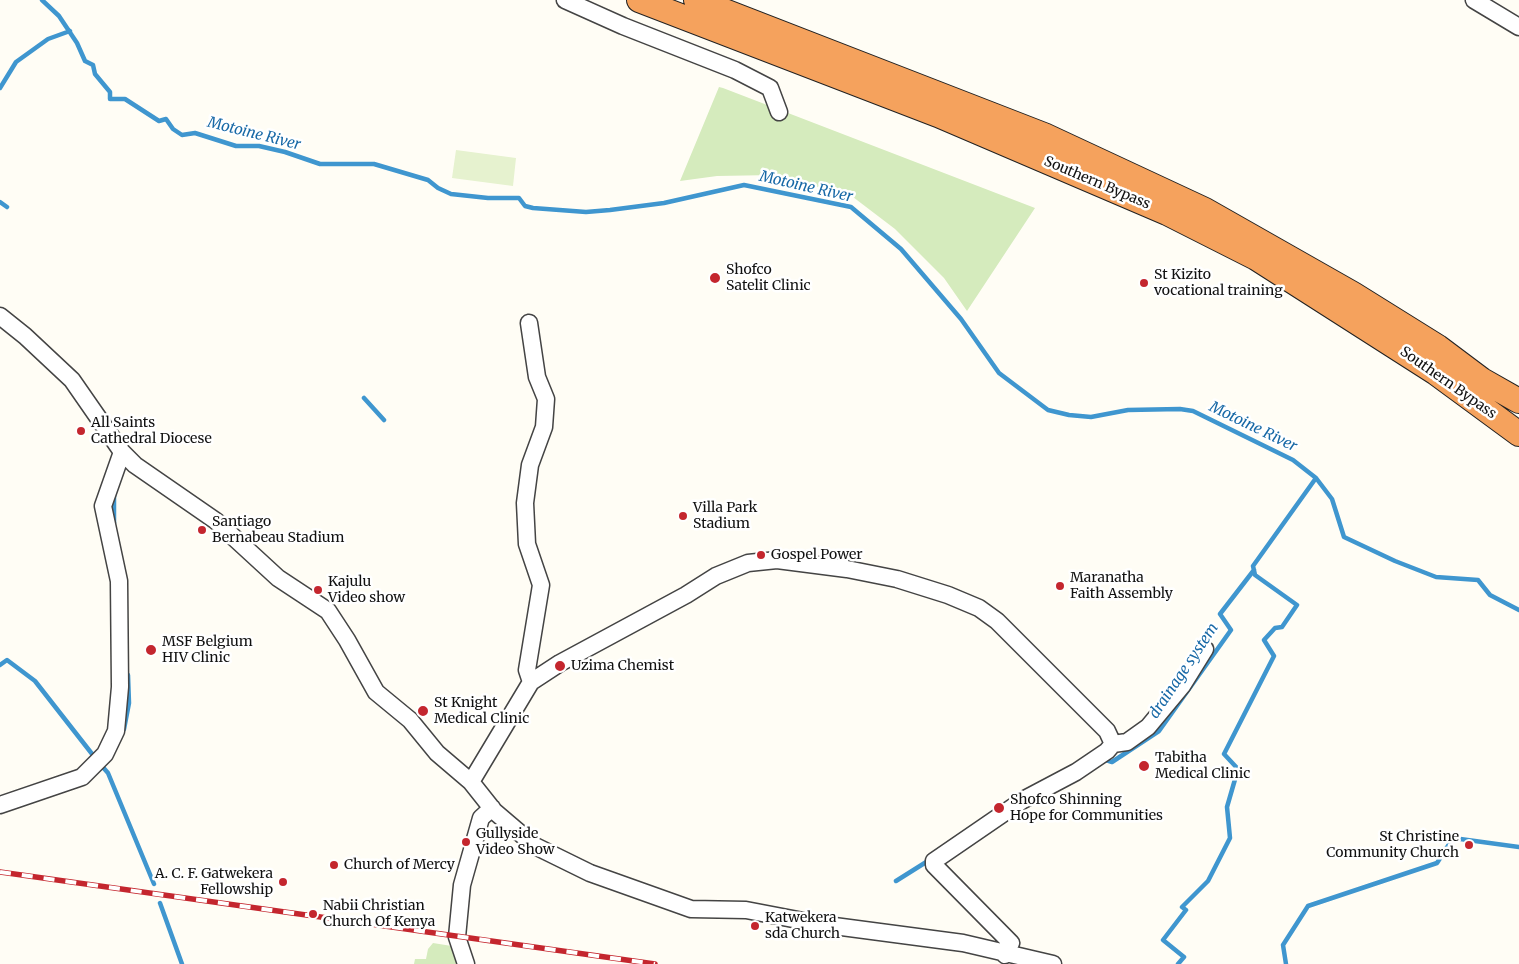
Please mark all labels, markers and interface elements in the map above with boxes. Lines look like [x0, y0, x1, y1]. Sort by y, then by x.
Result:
water label: Motoine River [206, 114, 302, 154]
street label: Southern Bypass [1041, 153, 1153, 213]
water label: Motoine River [758, 168, 854, 206]
place label: Shofco Satelit Clinic [726, 262, 811, 294]
place label: St Kizito vocational training [1154, 267, 1283, 300]
marker: Shofco Satelit Clinic [708, 271, 722, 285]
marker: St Kizito vocational training [1138, 277, 1150, 289]
street label: Southern Bypass [1397, 343, 1499, 423]
water label: Motoine River [1206, 398, 1300, 456]
place label: All Saints Cathedral Diocese [91, 415, 212, 448]
marker: All Saints Cathedral Diocese [75, 425, 87, 437]
place label: Villa Park Stadium [693, 500, 757, 532]
marker: Villa Park Stadium [677, 510, 689, 522]
place label: Santiago Bernabeau Stadium [212, 514, 344, 546]
marker: Santiago Bernabeau Stadium [196, 524, 208, 536]
place label: Gospel Power [771, 547, 863, 563]
marker: Gospel Power [755, 549, 767, 561]
place label: Maranatha Faith Assembly [1070, 570, 1173, 602]
place label: Kajulu Video show [328, 574, 405, 606]
marker: Maranatha Faith Assembly [1054, 580, 1066, 592]
marker: Kajulu Video show [312, 584, 324, 596]
water label: drainage system [1145, 620, 1223, 722]
place label: MSF Belgium HIV Clinic [162, 634, 253, 666]
marker: MSF Belgium HIV Clinic [144, 643, 158, 657]
place label: Uzima Chemist [571, 658, 674, 674]
marker: Uzima Chemist [553, 659, 567, 673]
place label: St Knight Medical Clinic [434, 695, 529, 728]
marker: St Knight Medical Clinic [416, 704, 430, 718]
place label: Tabitha Medical Clinic [1155, 750, 1250, 782]
marker: Tabitha Medical Clinic [1137, 759, 1151, 773]
place label: Shofco Shinning Hope for Communities [1010, 792, 1163, 824]
marker: Shofco Shinning Hope for Communities [992, 801, 1006, 815]
place label: Gullyside Video Show [476, 826, 555, 859]
place label: St Christine Community Church [1326, 829, 1459, 862]
marker: Gullyside Video Show [460, 836, 472, 848]
marker: St Christine Community Church [1463, 839, 1475, 851]
place label: Church of Mercy [344, 857, 455, 873]
marker: Church of Mercy [328, 859, 340, 871]
place label: A. C. F. Gatwekera Fellowship [155, 866, 273, 899]
marker: A. C. F. Gatwekera Fellowship [277, 876, 289, 888]
place label: Nabii Christian Church Of Kenya [323, 898, 435, 930]
marker: Nabii Christian Church Of Kenya [307, 908, 319, 920]
place label: Katwekera sda Church [765, 910, 840, 942]
marker: Katwekera sda Church [749, 920, 761, 932]

